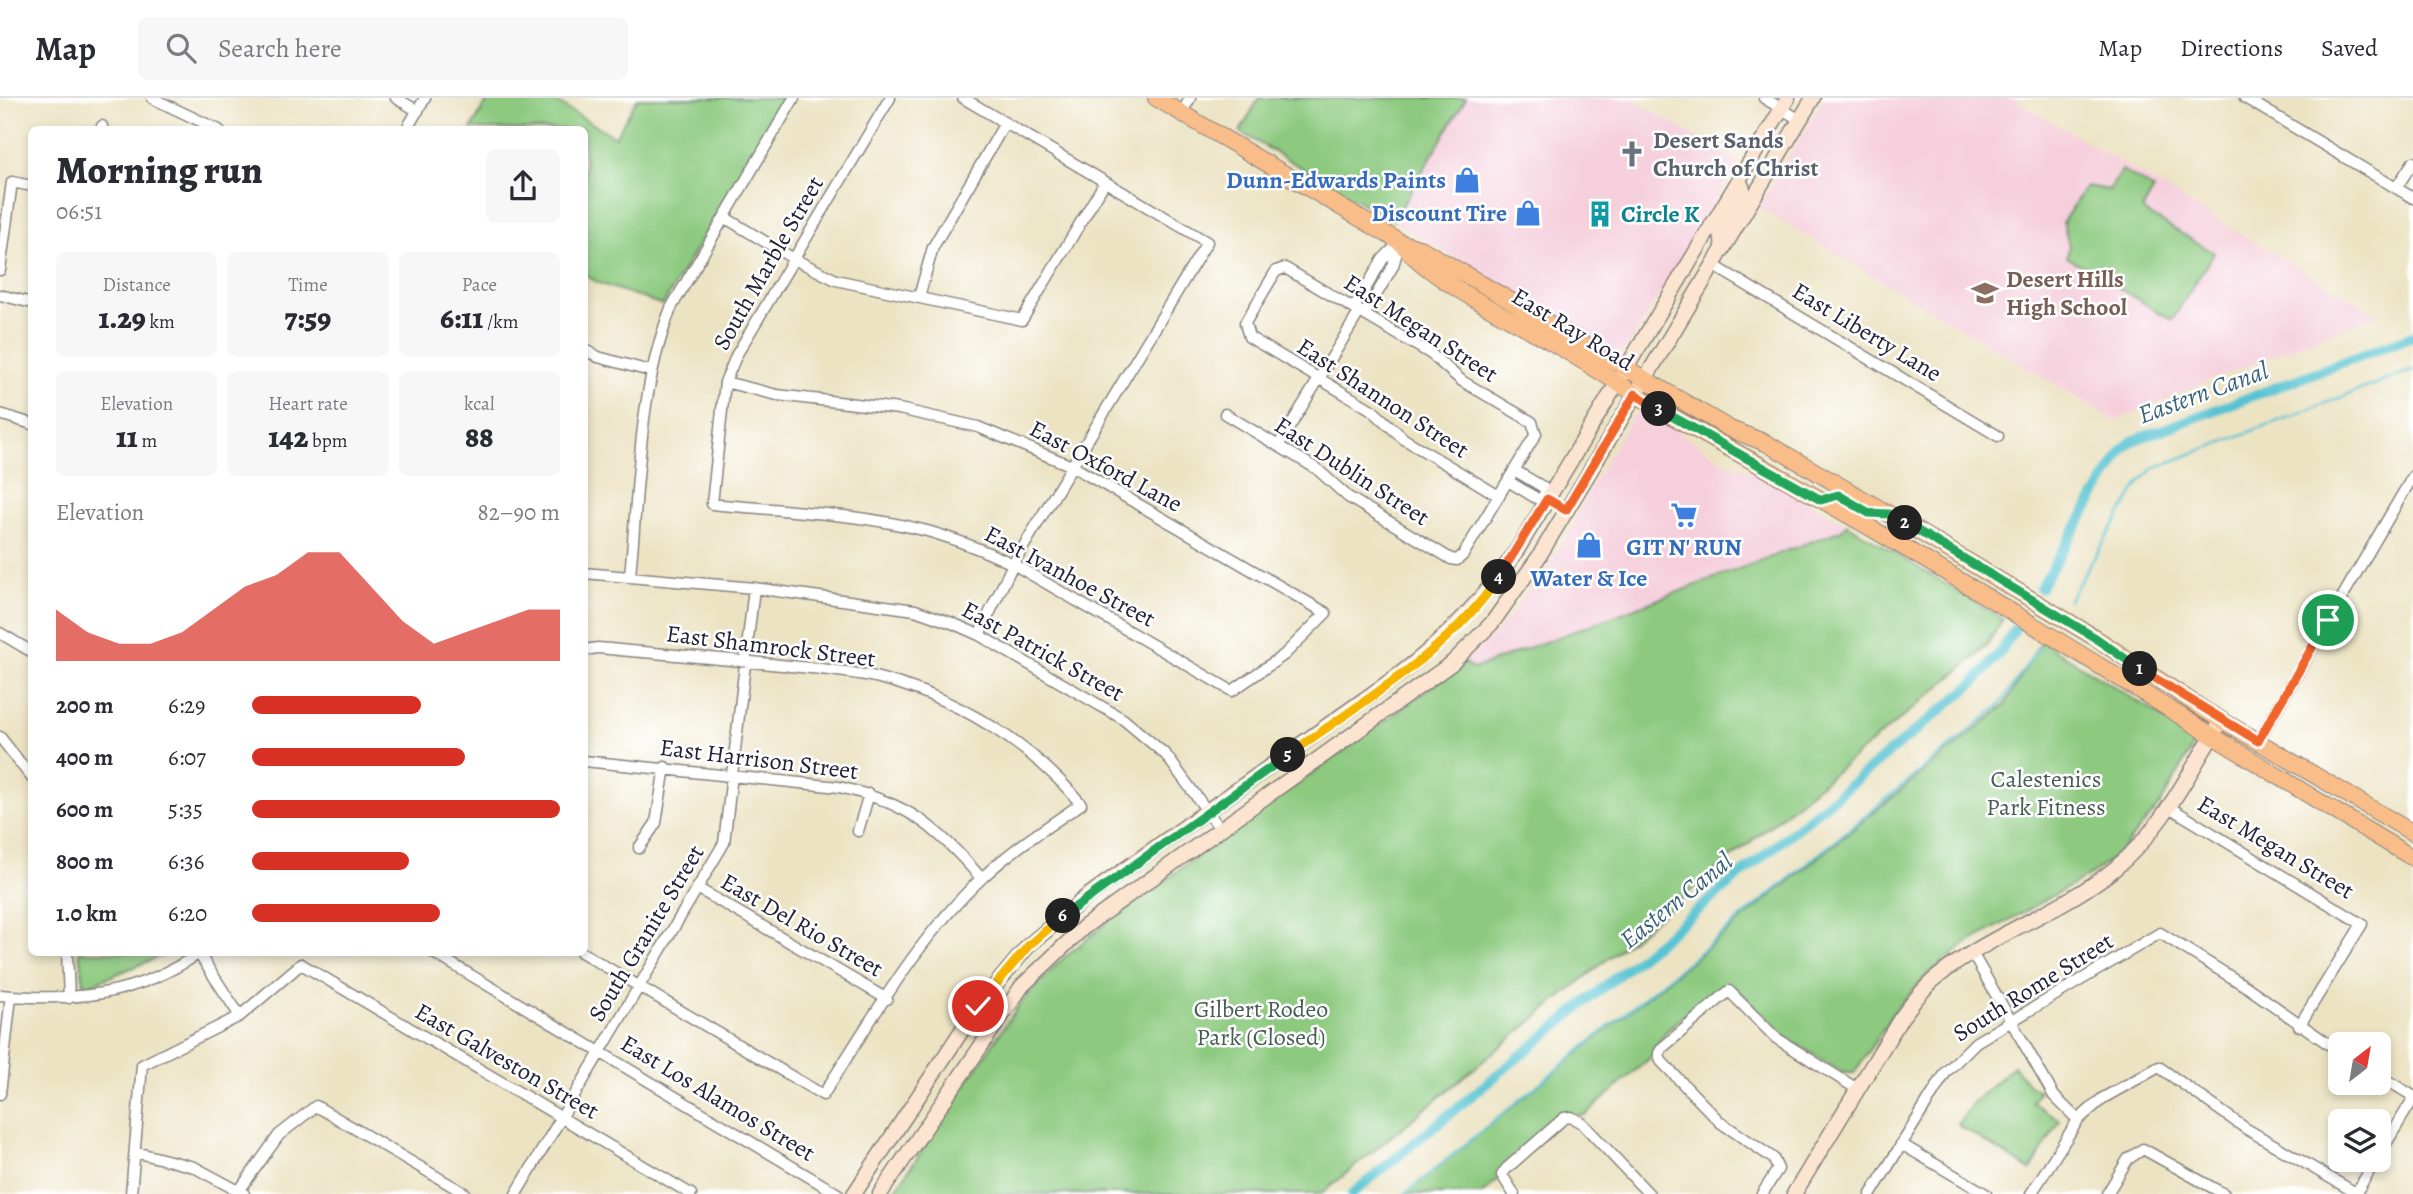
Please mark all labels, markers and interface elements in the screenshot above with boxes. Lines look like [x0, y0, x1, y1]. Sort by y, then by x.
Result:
search box [138, 17, 628, 80]
text: Map [35, 26, 96, 71]
icon: search [162, 29, 200, 67]
text: Search here [218, 31, 342, 66]
text: Map [2098, 32, 2142, 64]
text: Directions [2180, 32, 2283, 64]
text: Saved [2321, 32, 2378, 64]
place label: Desert Sands Church of Christ [1653, 124, 1818, 184]
church icon: Desert Sands Church of Christ [1617, 139, 1647, 169]
text: Morning run [56, 144, 263, 196]
button: share [486, 149, 560, 223]
place label: Dunn-Edwards Paints [1226, 164, 1446, 196]
shop icon: Dunn-Edwards Paints [1452, 165, 1482, 195]
street label: South Marble Street [705, 170, 831, 356]
text: 06:51 [56, 196, 102, 227]
place label: Discount Tire [1372, 197, 1507, 229]
shop icon: Discount Tire [1513, 198, 1543, 228]
place label: Circle K [1621, 198, 1700, 230]
building icon: Circle K [1585, 199, 1615, 229]
place label: Desert Hills High School [2006, 263, 2128, 323]
street label: East Megan Street [1338, 266, 1504, 390]
text: Distance [103, 272, 171, 298]
text: Time [288, 272, 328, 298]
text: Pace [462, 272, 497, 298]
street label: East Liberty Lane [1786, 275, 1948, 389]
school or university icon: Desert Hills High School [1970, 278, 2000, 308]
street label: East Ray Road [1506, 280, 1640, 378]
text: 1.29 [98, 298, 146, 338]
text: 7:59 [285, 298, 331, 338]
text: 6:11 [440, 298, 483, 338]
text: km [146, 309, 175, 335]
text: /km [483, 309, 519, 335]
street label: East Shannon Street [1291, 330, 1475, 466]
water label: Eastern Canal [2133, 353, 2274, 432]
text: Elevation [100, 391, 173, 417]
text: Heart rate [268, 391, 348, 417]
text: kcal [464, 391, 495, 417]
pin: 3 [1642, 392, 1676, 426]
text: 3 [1654, 395, 1663, 421]
street label: East Dublin Street [1268, 409, 1436, 533]
street label: East Oxford Lane [1024, 412, 1188, 520]
text: 11 [116, 417, 138, 457]
text: 142 [268, 417, 308, 457]
text: 88 [465, 417, 494, 457]
text: m [138, 428, 157, 454]
text: bpm [308, 428, 348, 454]
text: Elevation [56, 497, 144, 528]
text: 82–90 m [478, 497, 560, 528]
supermarket icon: GIT N' RUN [1669, 500, 1699, 530]
pin: 2 [1888, 506, 1923, 540]
text: 2 [1900, 509, 1909, 535]
street label: East Ivanhoe Street [979, 517, 1161, 635]
shop icon: Water & Ice [1574, 530, 1604, 560]
place label: GIT N' RUN [1626, 531, 1742, 563]
pin: 4 [1482, 560, 1516, 594]
place label: Water & Ice [1530, 562, 1647, 594]
text: 4 [1494, 563, 1503, 589]
pin [2298, 590, 2358, 650]
street label: East Patrick Street [956, 593, 1130, 709]
icon: arrive [2309, 601, 2347, 639]
street label: East Shamrock Street [665, 617, 877, 675]
pin: 1 [2122, 652, 2158, 686]
text: 1 [2136, 655, 2143, 681]
text: 200 m [56, 690, 114, 721]
text: 6:29 [168, 690, 206, 721]
street label: East Harrison Street [658, 731, 860, 787]
pin: 5 [1270, 738, 1306, 772]
text: 5 [1283, 741, 1292, 767]
text: 400 m [56, 742, 113, 773]
text: 6:07 [168, 742, 206, 773]
park label: Calestenics Park Fitness [1986, 763, 2106, 823]
street label: East Megan Street [2192, 788, 2360, 906]
text: 600 m [56, 794, 113, 825]
text: 5:35 [168, 794, 203, 825]
street label: South Granite Street [581, 839, 711, 1027]
water label: Eastern Canal [1612, 844, 1741, 957]
text: 800 m [56, 846, 113, 877]
text: 6:36 [168, 846, 204, 877]
street label: East Del Rio Street [715, 866, 889, 984]
text: 1.0 km [56, 898, 117, 929]
text: 6:20 [168, 898, 207, 929]
pin: 6 [1046, 898, 1080, 934]
text: 6 [1058, 902, 1067, 928]
street label: South Rome Street [1947, 925, 2119, 1049]
pin [948, 976, 1008, 1036]
icon: check [959, 987, 997, 1025]
park label: Gilbert Rodeo Park (Closed) [1194, 993, 1328, 1053]
street label: East Galveston Street [409, 995, 605, 1127]
street label: East Los Alamos Street [615, 1027, 821, 1169]
north arrow [2328, 1032, 2390, 1096]
map controls [2328, 1032, 2391, 1172]
button: layers [2328, 1109, 2391, 1172]

